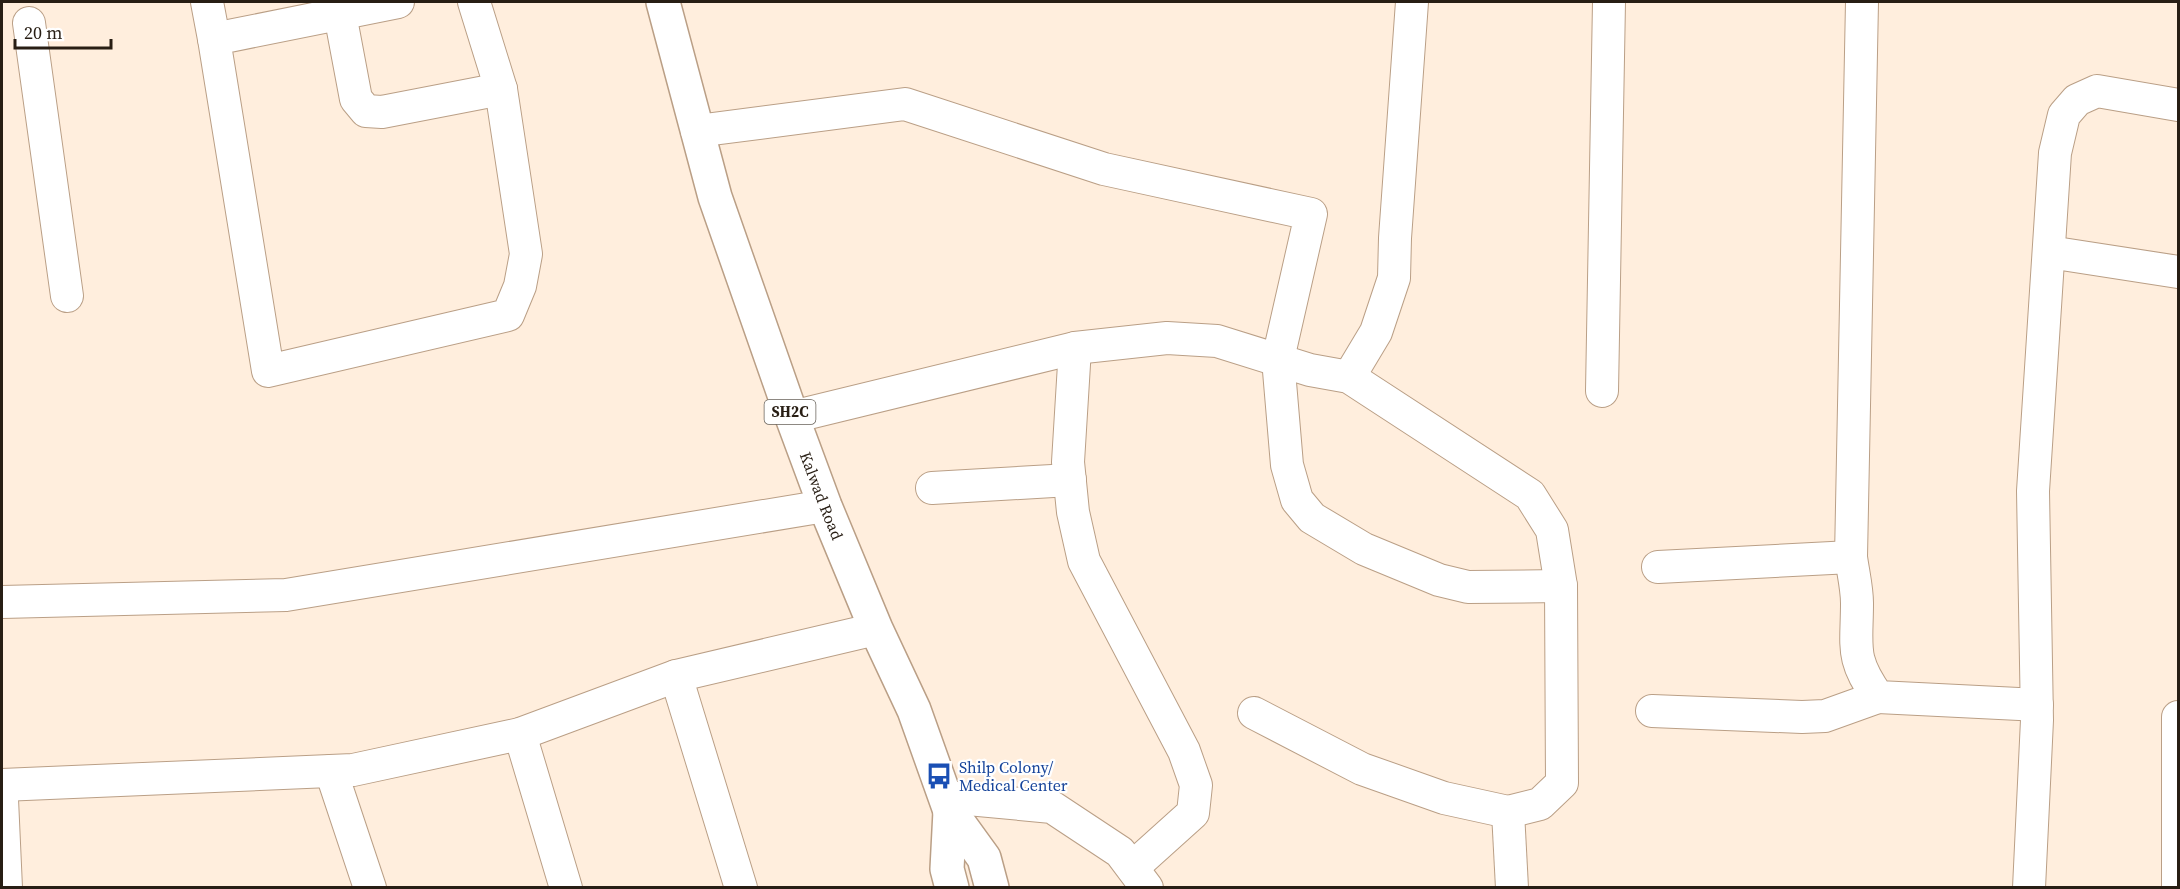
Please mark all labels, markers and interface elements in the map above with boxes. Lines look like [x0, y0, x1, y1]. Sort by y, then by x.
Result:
scale bar [15, 12, 111, 50]
text: 20 m [24, 20, 62, 45]
road number: SH2C [764, 400, 816, 424]
street label: Kalwad Road [795, 449, 849, 543]
place label: Shilp Colony/ Medical Center [959, 756, 1068, 796]
bus stop icon: Shilp Colony/ Medical Center [924, 761, 954, 791]

